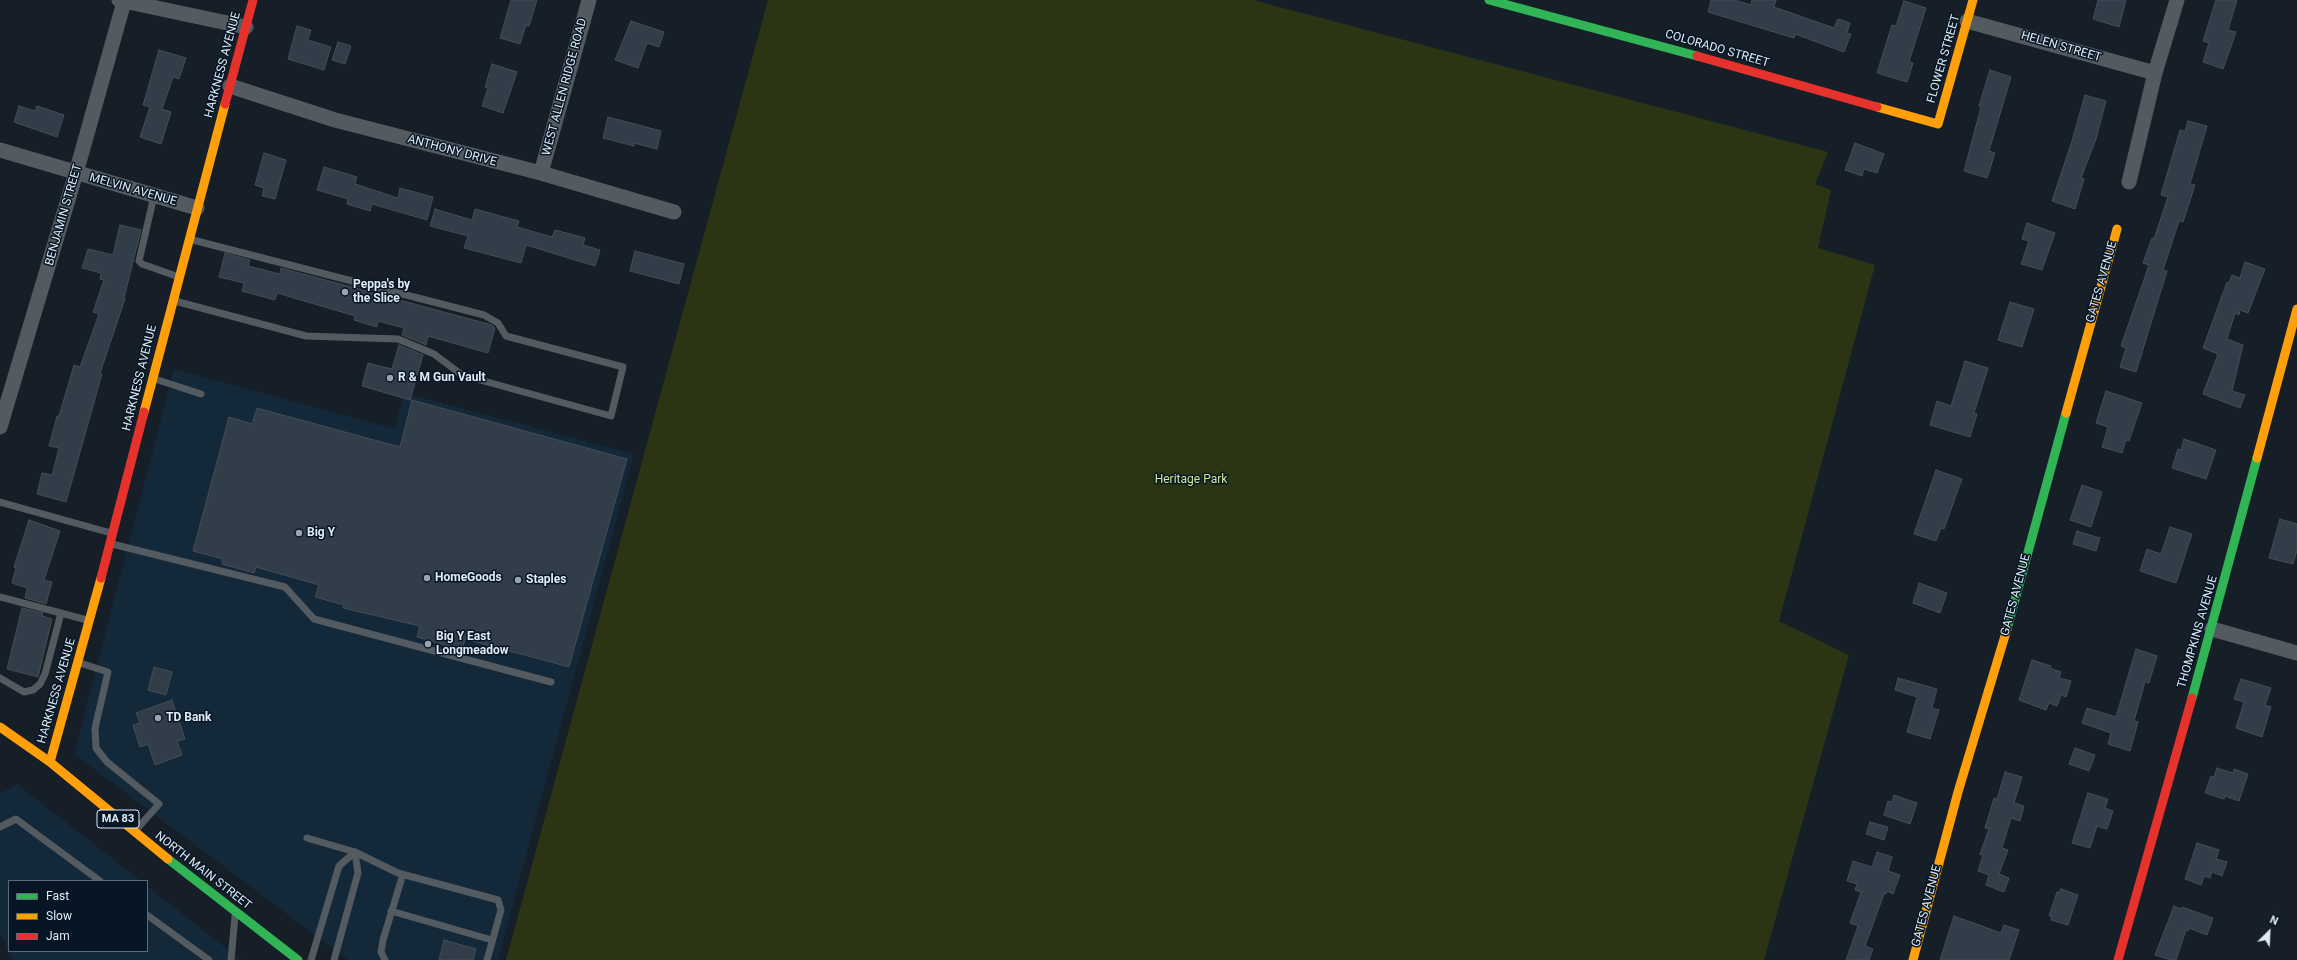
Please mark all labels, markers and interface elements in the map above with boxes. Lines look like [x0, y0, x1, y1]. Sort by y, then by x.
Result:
street label: HARKNESS AVENUE [202, 11, 244, 119]
street label: FLOWER STREET [1924, 13, 1964, 105]
street label: WEST ALLEN RIDGE ROAD [540, 17, 590, 157]
street label: COLORADO STREET [1663, 27, 1771, 71]
street label: HELEN STREET [2019, 29, 2103, 65]
street label: ANTHONY DRIVE [406, 132, 498, 170]
street label: BENJAMIN STREET [43, 163, 85, 267]
street label: MELVIN AVENUE [88, 171, 178, 209]
street label: GATES AVENUE [2083, 240, 2121, 324]
place label: Peppa's by the Slice [353, 278, 410, 306]
marker: Peppa's by the Slice [340, 287, 350, 297]
street label: HARKNESS AVENUE [120, 323, 160, 433]
place label: R & M Gun Vault [398, 371, 486, 385]
marker: R & M Gun Vault [385, 373, 395, 383]
park label: Heritage Park [1155, 473, 1227, 487]
place label: Big Y [307, 526, 335, 540]
marker: Big Y [294, 528, 304, 538]
street label: GATES AVENUE [1998, 552, 2034, 638]
place label: HomeGoods [435, 571, 502, 585]
marker: HomeGoods [422, 573, 432, 583]
place label: Staples [526, 573, 566, 587]
street label: THOMPKINS AVENUE [2175, 574, 2221, 690]
marker: Staples [513, 575, 523, 585]
place label: Big Y East Longmeadow [436, 630, 508, 658]
street label: HARKNESS AVENUE [35, 637, 79, 745]
marker: Big Y East Longmeadow [423, 639, 433, 649]
place label: TD Bank [166, 711, 211, 725]
marker: TD Bank [153, 713, 163, 723]
road number: MA 83 [97, 810, 139, 828]
street label: NORTH MAIN STREET [152, 829, 254, 913]
street label: GATES AVENUE [1909, 863, 1945, 949]
legend [8, 880, 148, 952]
text: Fast [46, 889, 69, 903]
text: Slow [46, 909, 72, 923]
north arrow [2249, 912, 2289, 952]
text: N [2268, 913, 2280, 928]
text: Jam [46, 929, 70, 943]

